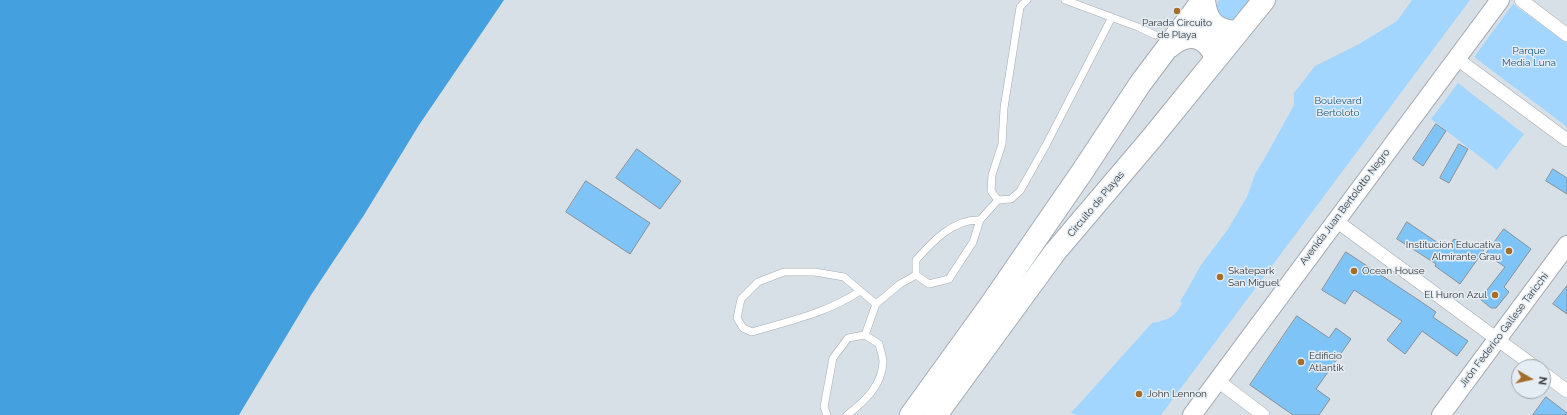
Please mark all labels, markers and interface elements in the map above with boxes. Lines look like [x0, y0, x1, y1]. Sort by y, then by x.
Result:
marker: Parada Circuito de Playa [1172, 6, 1182, 16]
place label: Parada Circuito de Playa [1142, 17, 1212, 40]
park label: Parque Media Luna [1502, 45, 1556, 68]
park label: Boulevard Bertoloto [1314, 95, 1362, 118]
street label: Avenida Juan Bertolotto Negro [1297, 147, 1393, 267]
street label: Circuito de Playas [1065, 169, 1127, 239]
place label: Institución Educativa Almirante Grau [1406, 239, 1501, 262]
marker: Institución Educativa Almirante Grau [1504, 246, 1514, 256]
place label: Skatepark San Miguel [1228, 265, 1280, 288]
place label: Ocean House [1362, 265, 1425, 277]
marker: Ocean House [1349, 266, 1359, 276]
street label: Jirón Federico Gallese Taricchi [1457, 270, 1551, 390]
marker: Skatepark San Miguel [1215, 272, 1225, 282]
place label: El Huron Azul [1424, 289, 1487, 301]
marker: El Huron Azul [1490, 290, 1500, 300]
place label: Edificio Atlantik [1309, 350, 1344, 374]
marker: Edificio Atlantik [1296, 357, 1306, 367]
north arrow [1511, 359, 1551, 399]
text: N [1535, 376, 1549, 386]
place label: John Lennon [1147, 388, 1207, 400]
marker: John Lennon [1134, 389, 1144, 399]

